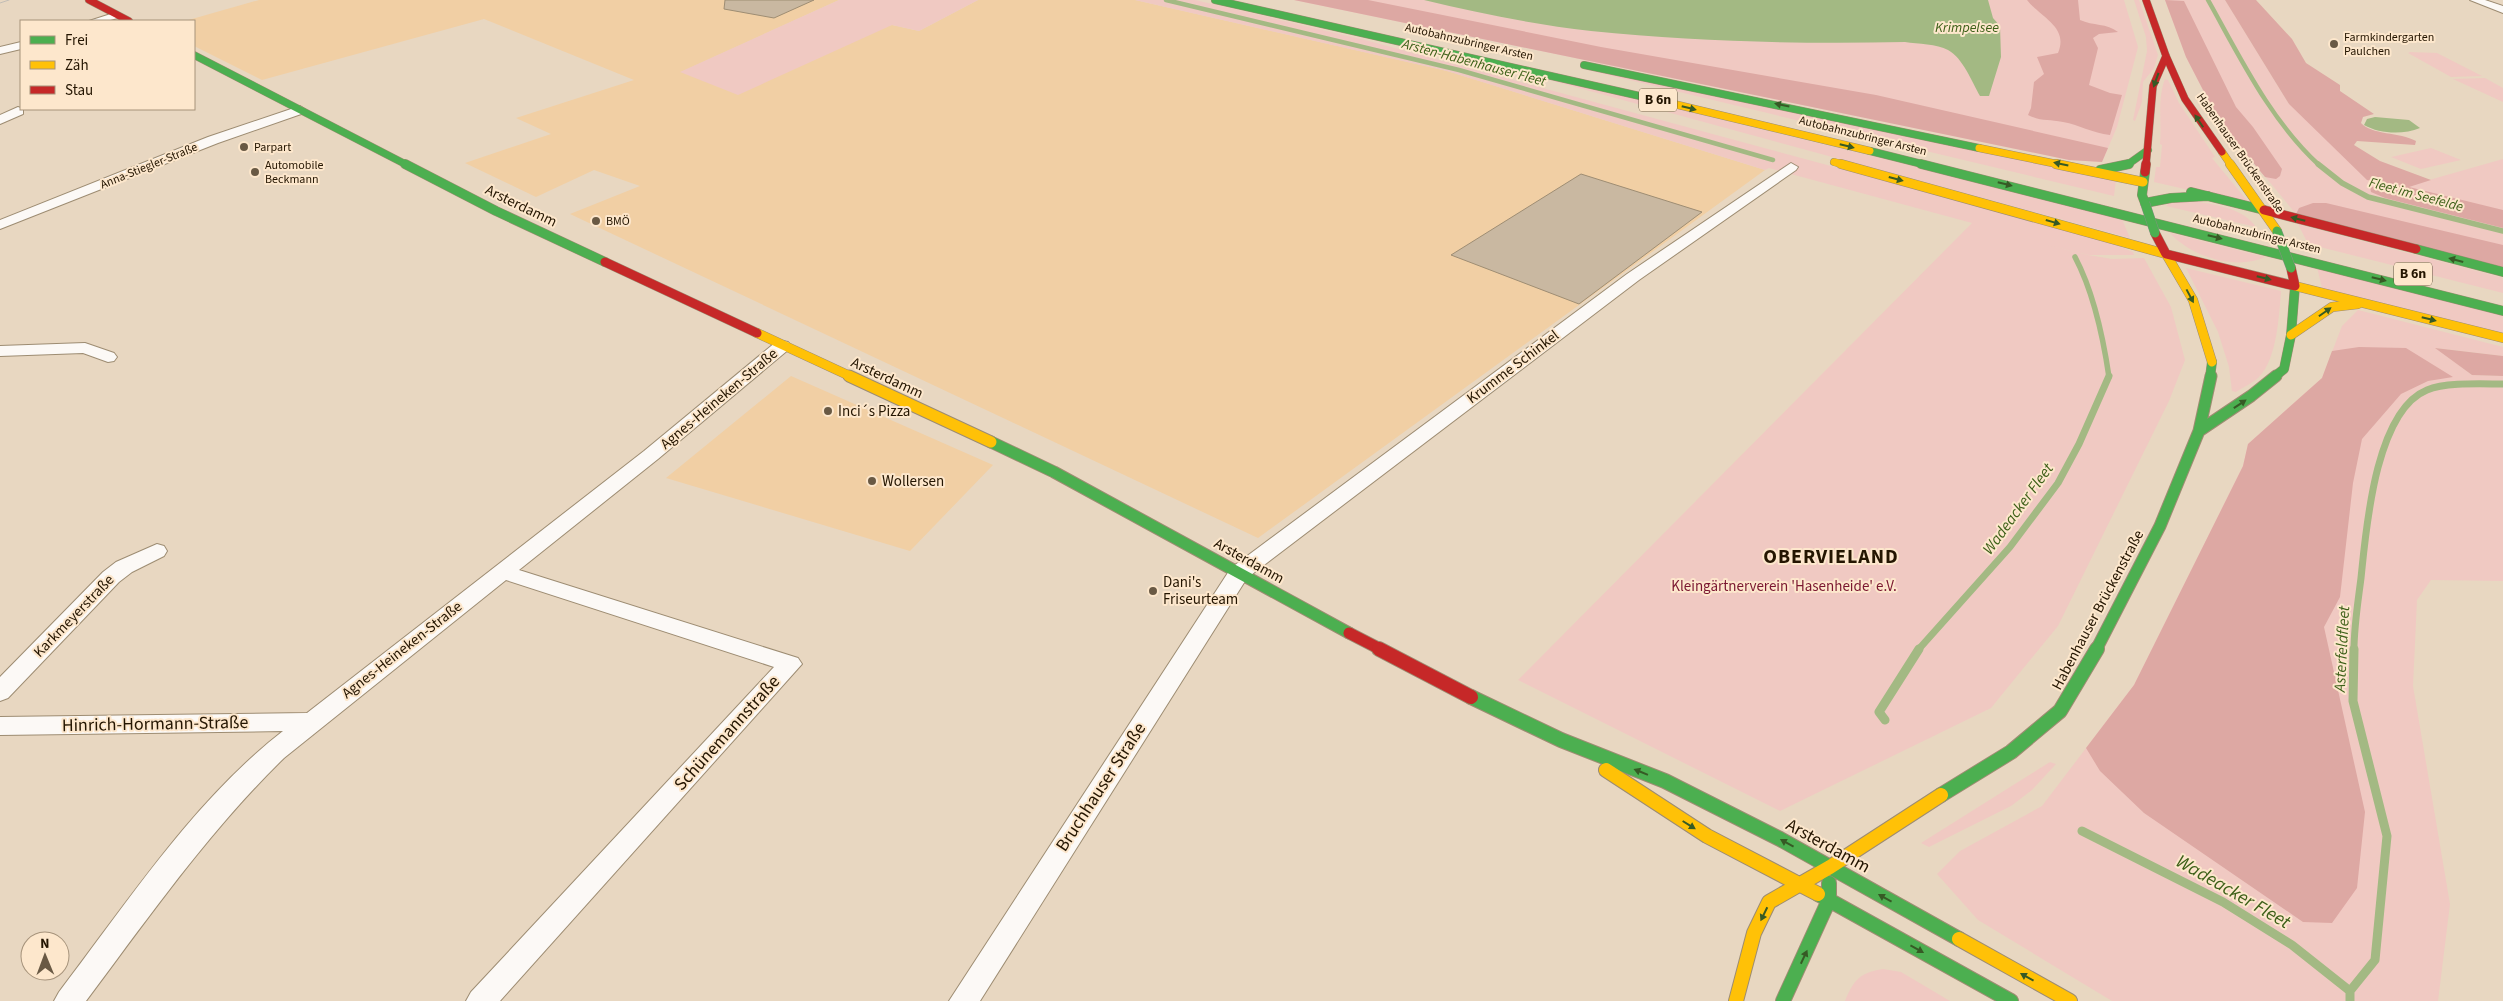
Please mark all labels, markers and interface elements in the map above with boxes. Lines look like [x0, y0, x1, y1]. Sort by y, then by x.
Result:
water label: Krimpelsee [1935, 18, 1999, 38]
street label: Autobahnzubringer Arsten [1403, 19, 1535, 65]
legend [20, 20, 195, 110]
place label: Farmkindergarten Paulchen [2344, 29, 2434, 60]
text: Frei [65, 30, 88, 51]
water label: Arsten-Habenhauser Fleet [1399, 34, 1548, 92]
marker: Farmkindergarten Paulchen [2328, 38, 2340, 50]
text: Zäh [65, 55, 89, 76]
one-way arrow [2152, 73, 2160, 88]
text: Stau [65, 80, 93, 101]
road number: B 6n [1639, 88, 1677, 112]
street label: Habenhauser Brückenstraße [2192, 90, 2288, 216]
one-way arrow [1774, 100, 1790, 108]
one-way arrow [1681, 104, 1696, 112]
street label: Autobahnzubringer Arsten [1797, 112, 1929, 160]
one-way arrow [2194, 114, 2204, 128]
street label: Anna-Stiegler-Straße [98, 139, 200, 193]
place label: Parpart [254, 139, 291, 156]
marker: Parpart [238, 141, 250, 153]
one-way arrow [1839, 142, 1854, 150]
place label: Automobile Beckmann [265, 157, 323, 188]
one-way arrow [2053, 160, 2069, 168]
marker: Automobile Beckmann [249, 166, 261, 178]
water label: Fleet im Seefelde [2367, 173, 2466, 217]
one-way arrow [1889, 175, 1904, 183]
street label: Arsterdamm [482, 180, 560, 232]
one-way arrow [1997, 180, 2012, 188]
street label: Autobahnzubringer Arsten [2191, 210, 2323, 258]
place label: BMÖ [606, 213, 630, 230]
marker: BMÖ [590, 215, 602, 227]
one-way arrow [2291, 215, 2306, 223]
one-way arrow [2046, 218, 2061, 226]
one-way arrow [2207, 233, 2222, 241]
one-way arrow [2448, 255, 2463, 263]
road number: B 6n [2394, 262, 2432, 286]
one-way arrow [2256, 274, 2272, 282]
one-way arrow [2371, 275, 2386, 283]
one-way arrow [2186, 289, 2194, 303]
one-way arrow [2318, 307, 2332, 317]
one-way arrow [2422, 315, 2437, 323]
street label: Krumme Schinkel [1462, 325, 1564, 409]
street label: Agnes-Heineken-Straße [656, 344, 782, 454]
street label: Arsterdamm [847, 352, 927, 404]
one-way arrow [2233, 399, 2247, 409]
place label: Inci´s Pizza [838, 401, 910, 422]
marker: Inci´s Pizza [822, 405, 834, 417]
water label: Wadeacker Fleet [1977, 458, 2059, 559]
place label: Wollersen [882, 471, 944, 492]
marker: Wollersen [866, 475, 878, 487]
street label: Habenhauser Brückenstraße [2047, 526, 2149, 694]
street label: Arsterdamm [1210, 533, 1288, 589]
district label: OBERVIELAND [1763, 543, 1899, 571]
street label: Karkmeyerstraße [29, 570, 119, 662]
place label: Dani's Friseurteam [1163, 572, 1238, 610]
park label: Kleingärtnerverein 'Hasenheide' e.V. [1671, 576, 1897, 597]
marker: Dani's Friseurteam [1147, 585, 1159, 597]
street label: Agnes-Heineken-Straße [337, 596, 467, 704]
water label: Asterfeldfleet [2329, 605, 2355, 694]
street label: Schünemannstraße [668, 670, 786, 796]
street label: Hinrich-Hormann-Straße [62, 710, 248, 738]
street label: Bruchhauser Straße [1050, 718, 1152, 856]
one-way arrow [1634, 768, 1649, 775]
street label: Arsterdamm [1781, 813, 1875, 879]
one-way arrow [1683, 820, 1696, 829]
one-way arrow [1780, 839, 1795, 847]
water label: Wadeacker Fleet [2171, 848, 2296, 936]
one-way arrow [1879, 893, 1892, 902]
one-way arrow [1760, 907, 1768, 921]
north arrow [20, 931, 70, 981]
text: N [40, 934, 50, 954]
one-way arrow [1910, 945, 1925, 953]
one-way arrow [1800, 950, 1808, 964]
one-way arrow [2020, 973, 2034, 981]

